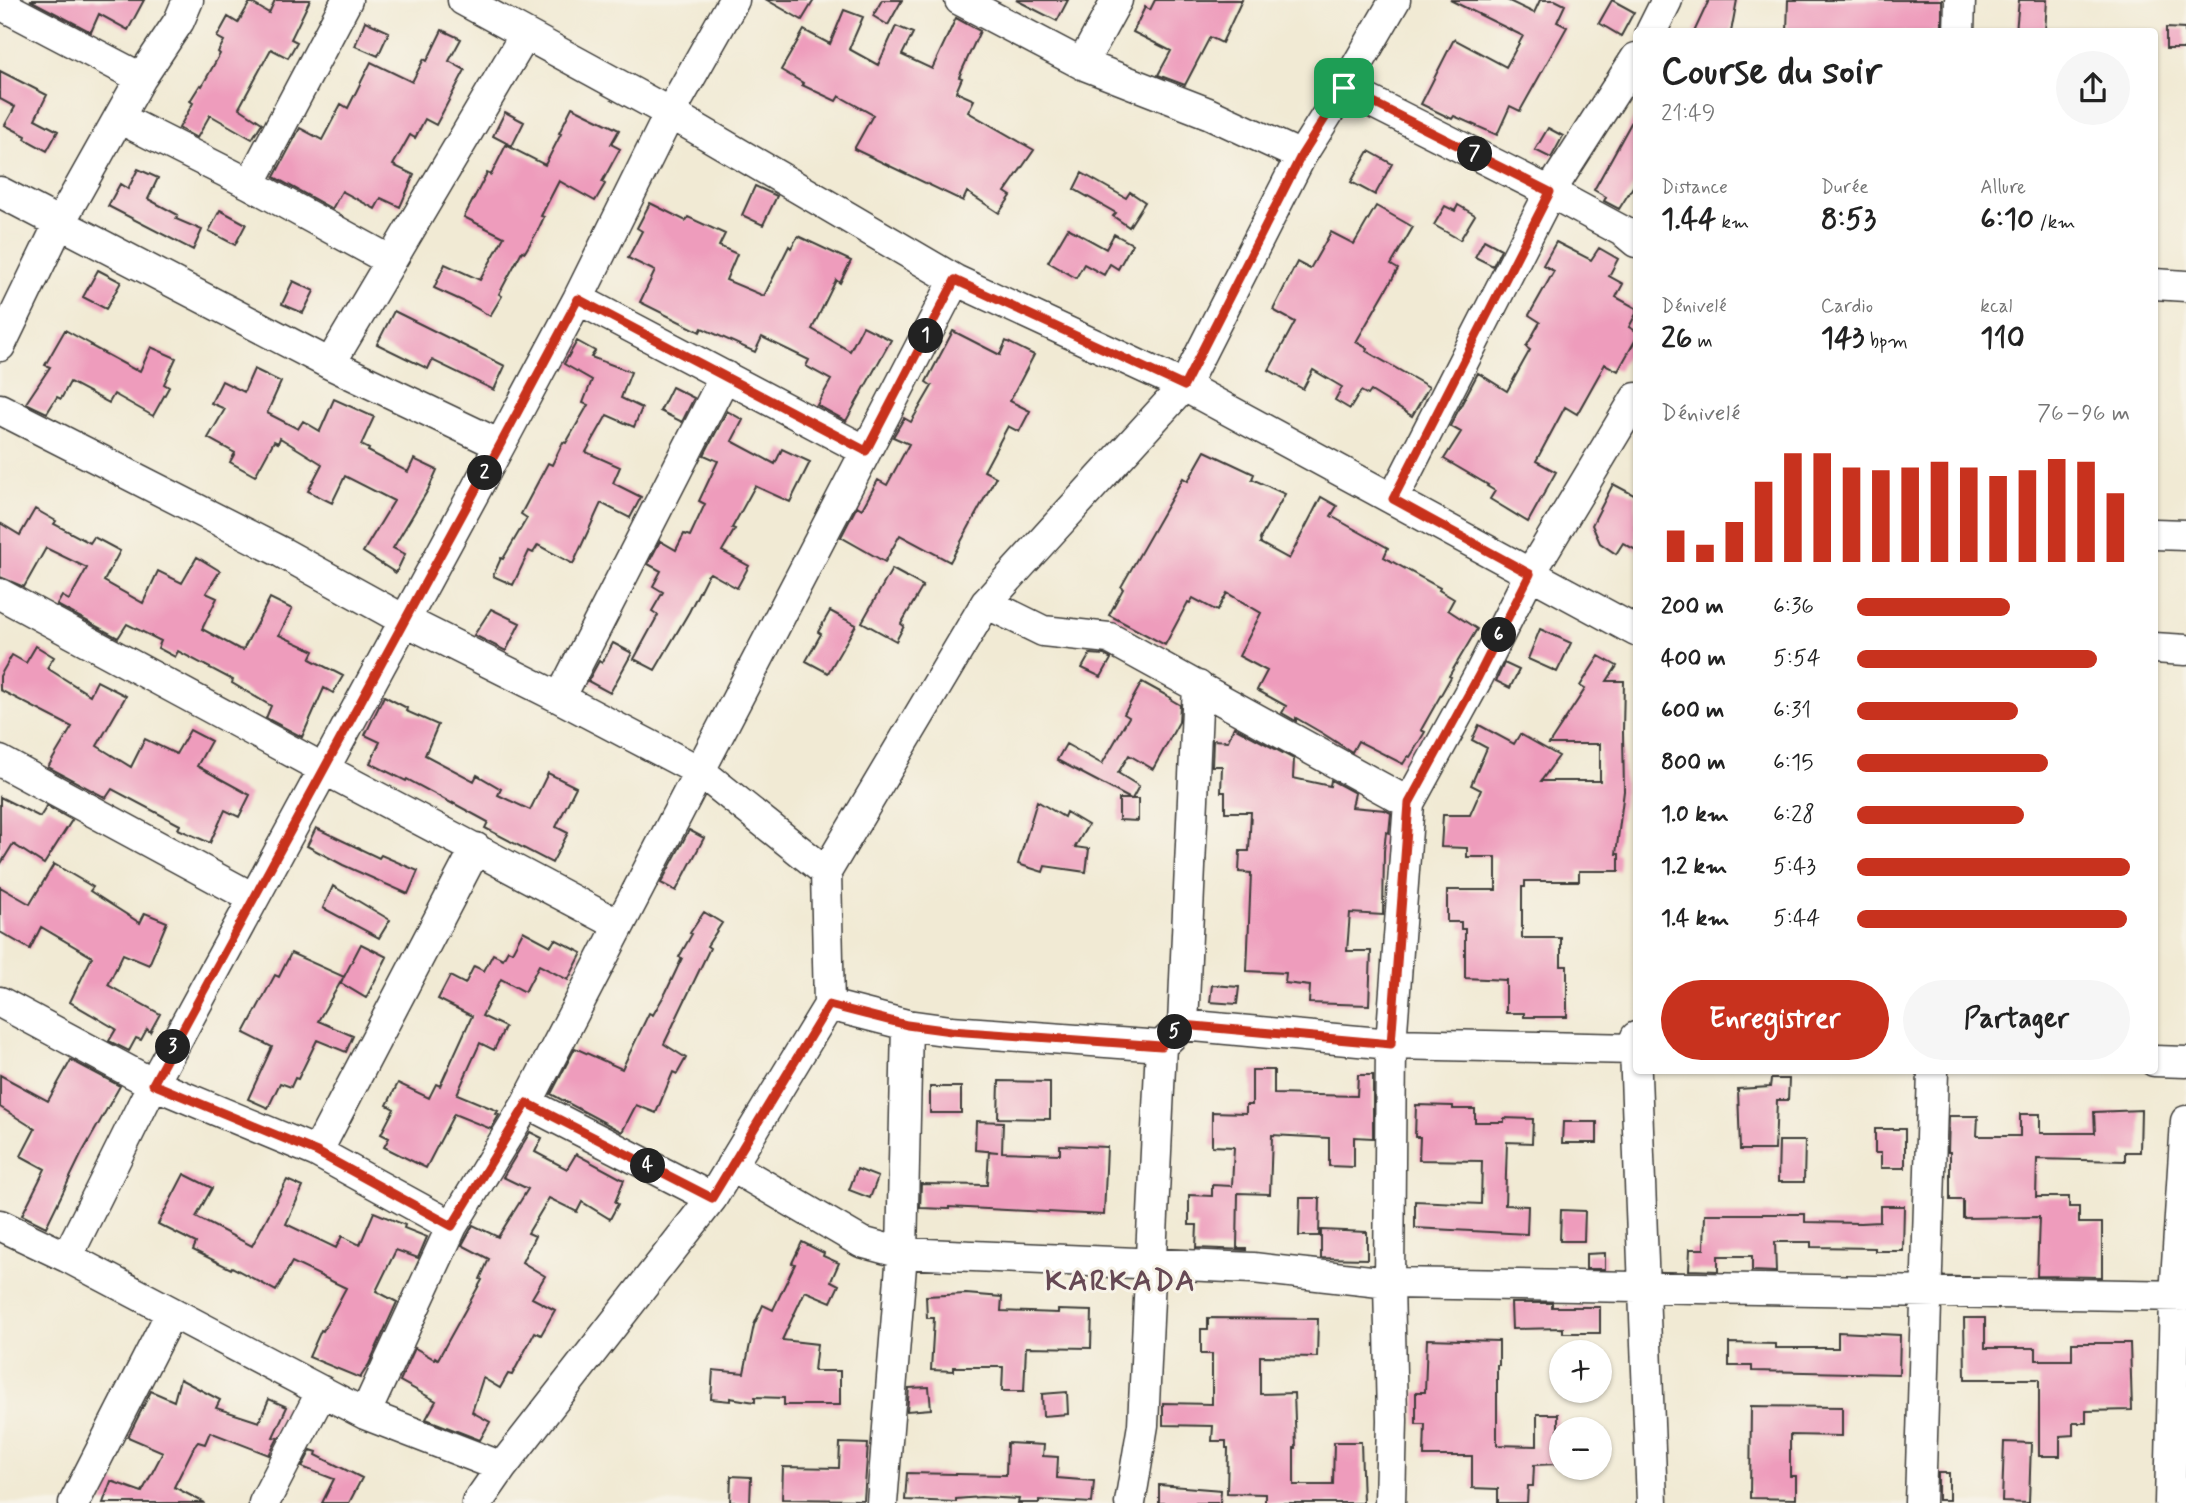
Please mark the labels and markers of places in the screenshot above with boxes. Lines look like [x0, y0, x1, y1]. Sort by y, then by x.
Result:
pin [1314, 58, 1374, 118]
pin: 7 [1458, 136, 1492, 172]
pin: 1 [908, 318, 944, 354]
pin: 2 [468, 456, 503, 490]
pin: 6 [1482, 618, 1516, 652]
pin: 5 [1158, 1014, 1192, 1050]
pin: 3 [156, 1030, 190, 1064]
pin: 4 [630, 1148, 666, 1184]

